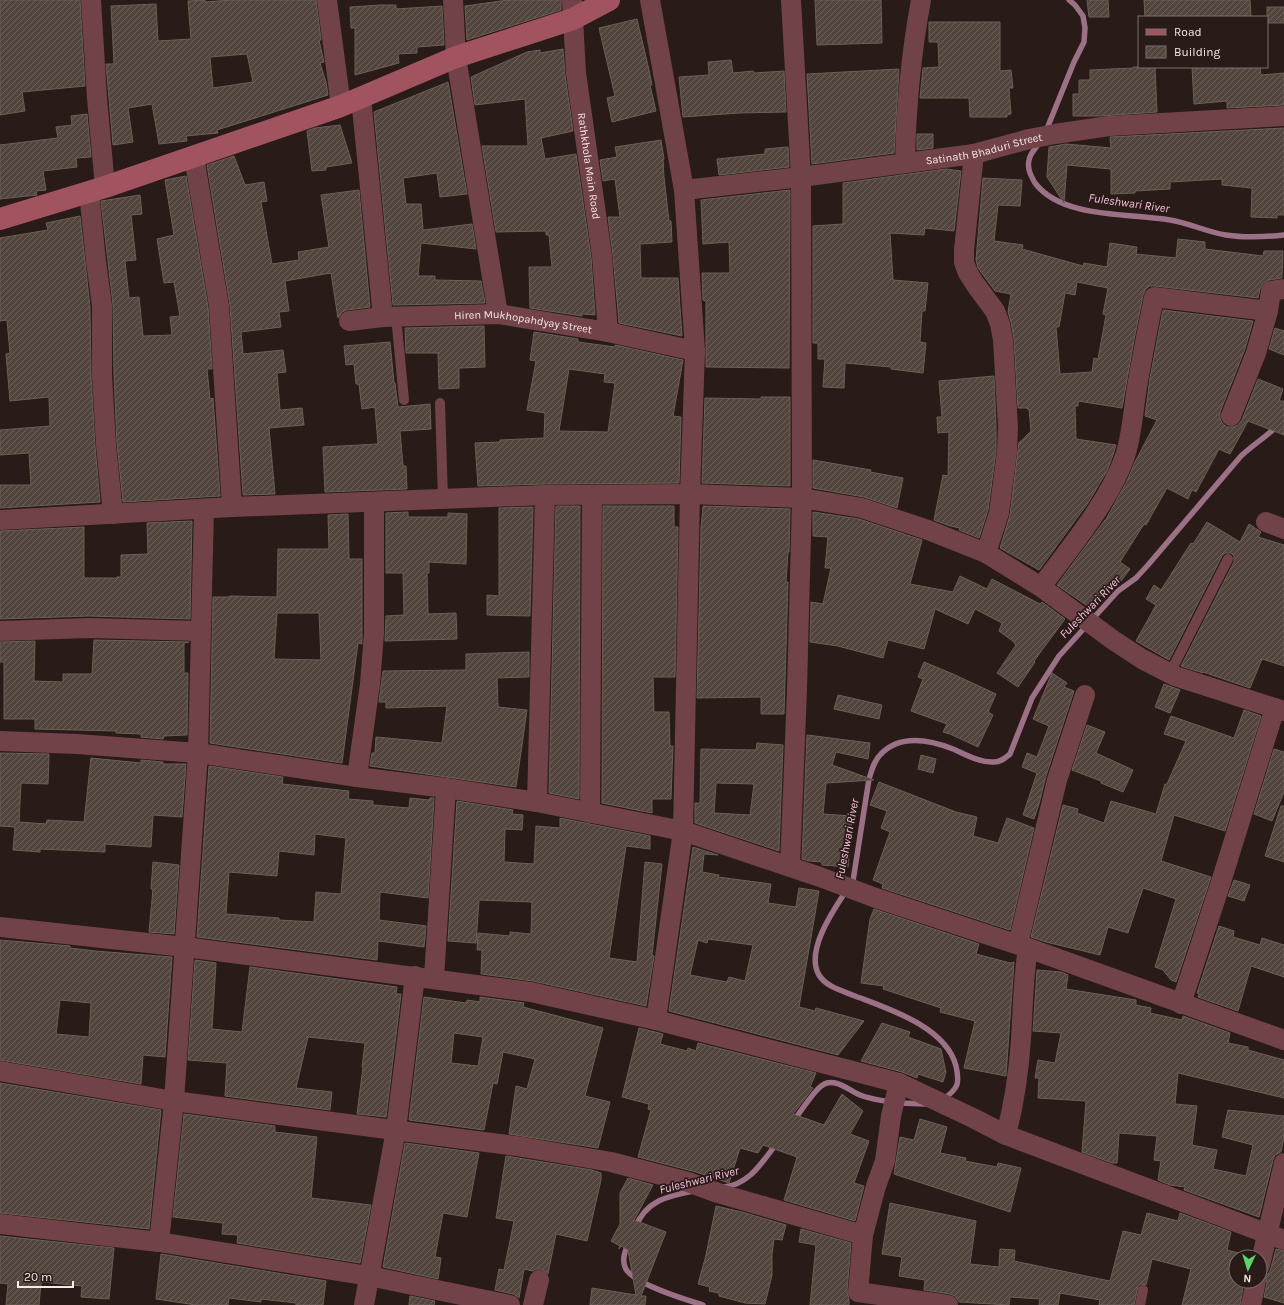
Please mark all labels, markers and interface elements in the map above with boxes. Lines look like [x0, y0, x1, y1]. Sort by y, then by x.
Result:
legend [1138, 16, 1268, 68]
text: Road [1174, 25, 1202, 39]
text: Building [1174, 45, 1221, 59]
street label: Rathkhola Main Road [575, 112, 603, 220]
street label: Satinath Bhaduri Street [925, 130, 1043, 167]
water label: Fuleshwari River [1088, 190, 1171, 216]
street label: Hiren Mukhopahdyay Street [454, 307, 593, 336]
water label: Fuleshwari River [1057, 572, 1124, 641]
water label: Fuleshwari River [832, 797, 862, 880]
water label: Fuleshwari River [658, 1163, 741, 1197]
north arrow [1228, 1249, 1268, 1289]
scale bar [18, 1263, 73, 1289]
text: 20 m [24, 1270, 52, 1284]
text: N [1243, 1272, 1252, 1285]

